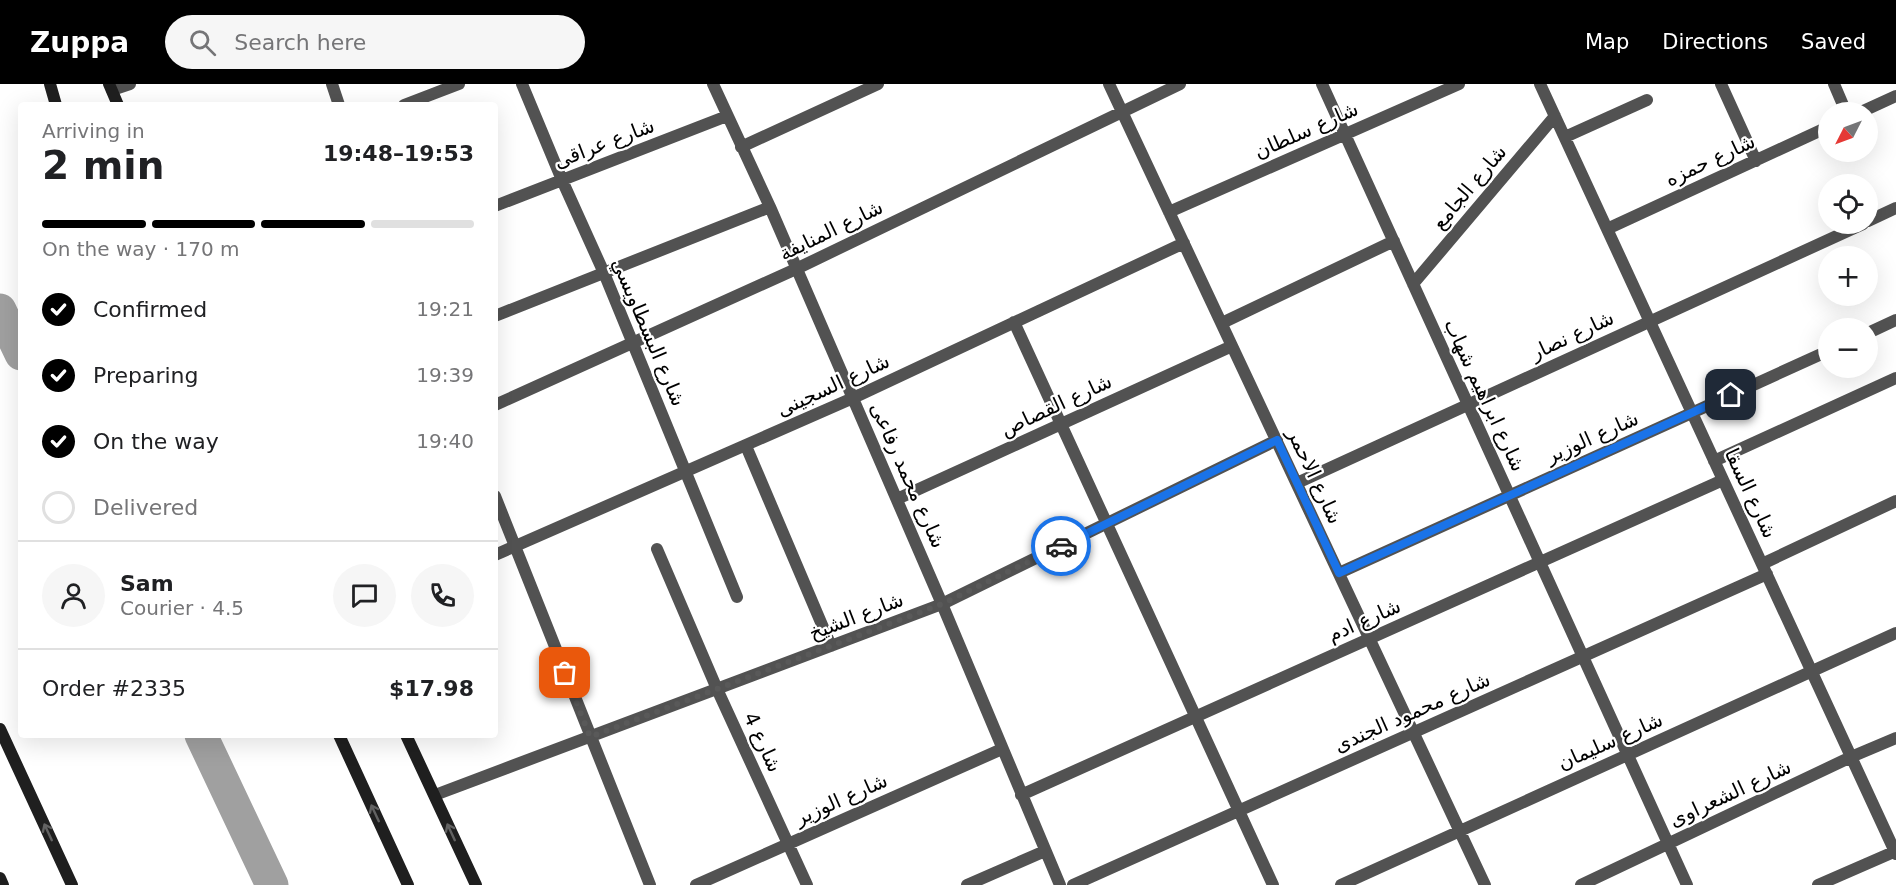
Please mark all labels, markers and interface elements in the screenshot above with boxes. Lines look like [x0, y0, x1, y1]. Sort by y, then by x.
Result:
search box [165, 15, 585, 69]
text: Zuppa [30, 26, 129, 59]
icon: search [186, 26, 219, 59]
text: Search here [234, 30, 366, 55]
text: Map [1585, 30, 1629, 54]
text: Directions [1662, 30, 1768, 54]
text: Saved [1801, 30, 1866, 54]
street label: شارع سلطان [1250, 96, 1362, 164]
north arrow [1818, 102, 1878, 162]
map controls [1818, 102, 1878, 378]
street label: شارع عراقى [550, 113, 658, 173]
text: Arriving in [42, 119, 145, 143]
street label: شارع حمزه [1661, 129, 1759, 191]
street label: شارع الجامع [1427, 140, 1511, 234]
text: 19:48–19:53 [323, 141, 474, 166]
text: 2 min [42, 143, 164, 188]
button: locate [1818, 174, 1878, 234]
street label: شارع المنايفة [775, 195, 887, 265]
text: On the way · 170 m [42, 237, 240, 261]
button: + [1818, 246, 1878, 306]
street label: شارع البسطاويسي [606, 254, 691, 410]
icon: check [42, 293, 75, 326]
text: Confirmed [93, 297, 207, 322]
text: 19:21 [416, 297, 474, 321]
street label: شارع نصار [1525, 305, 1618, 365]
street label: شارع ابراهيم شهاب [1439, 315, 1531, 475]
button: − [1818, 318, 1878, 378]
street label: شارع السجينى [773, 348, 893, 422]
icon: check [42, 359, 75, 392]
text: Preparing [93, 363, 199, 388]
text: 19:39 [416, 363, 474, 387]
street label: شارع القصاص [996, 369, 1116, 441]
pin [1705, 369, 1756, 420]
icon: home [1714, 378, 1747, 411]
street label: شارع محمد رفاعى [865, 399, 951, 551]
street label: شارع الوزير [1541, 406, 1642, 469]
street label: شارع الاحمر [1282, 423, 1348, 528]
icon: check [42, 425, 75, 458]
text: On the way [93, 429, 219, 454]
text: 19:40 [416, 429, 474, 453]
street label: شارع السقا [1720, 444, 1782, 542]
text: Delivered [93, 495, 198, 520]
courier [1031, 516, 1091, 576]
icon: car [1045, 530, 1078, 563]
button: person [42, 564, 105, 627]
button: chat [333, 564, 396, 627]
button: phone [411, 564, 474, 627]
text: Sam [120, 571, 174, 596]
street label: شارع الشيخ [805, 587, 907, 645]
street label: شارع ادم [1324, 593, 1404, 647]
text: Courier · 4.5 [120, 596, 244, 620]
pin [539, 647, 590, 698]
icon: bag [548, 656, 581, 689]
street label: شارع محمود الجندى [1330, 667, 1494, 757]
text: Order #2335 [42, 676, 186, 701]
text: $17.98 [389, 676, 474, 701]
street label: شارع سليمان [1554, 707, 1666, 775]
street label: شارع 4 [739, 708, 787, 776]
street label: شارع الشعراوى [1665, 754, 1795, 832]
street label: شارع الوزير [790, 768, 891, 831]
one-way arrow [369, 804, 380, 822]
one-way arrow [41, 823, 53, 841]
one-way arrow [445, 823, 457, 841]

